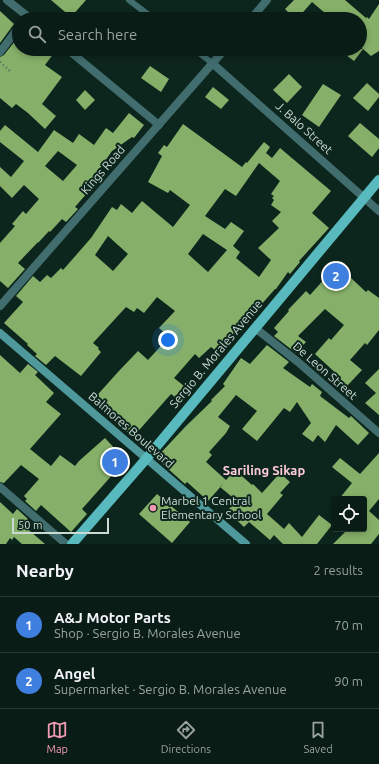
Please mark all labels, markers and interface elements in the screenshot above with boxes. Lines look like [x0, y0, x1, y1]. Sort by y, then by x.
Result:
search box [12, 12, 367, 56]
icon: search [26, 23, 48, 45]
text: Search here [58, 26, 137, 43]
street label: J. Balo Street [273, 99, 336, 157]
street label: Kings Road [78, 143, 127, 197]
pin: 2 [323, 261, 349, 291]
street label: Sergio B. Morales Avenue [167, 297, 265, 410]
your location [158, 330, 178, 350]
street label: De Leon Street [291, 339, 360, 402]
street label: Balmores Boulevard [86, 389, 176, 470]
pin: 1 [102, 447, 128, 477]
district label: Sariling Sikap [223, 463, 305, 477]
place label: Marbel 1 Central Elementary School [161, 494, 261, 521]
map controls [331, 496, 367, 532]
button: locate [331, 496, 367, 532]
marker: Marbel 1 Central Elementary School [148, 503, 158, 513]
scale bar [12, 516, 109, 535]
text: 50 m [18, 519, 42, 531]
text: Nearby [16, 561, 74, 580]
text: 2 results [313, 563, 363, 577]
text: A&J Motor Parts [54, 609, 171, 626]
text: 1 [25, 618, 33, 632]
text: 70 m [334, 618, 363, 632]
text: Shop · Sergio B. Morales Avenue [54, 626, 241, 640]
text: Angel [54, 665, 95, 682]
text: 2 [25, 674, 33, 688]
text: 90 m [334, 674, 363, 688]
text: Supermarket · Sergio B. Morales Avenue [54, 682, 287, 696]
tab: Map [46, 719, 68, 755]
tab: Directions [161, 719, 211, 755]
tab: Saved [303, 719, 333, 755]

